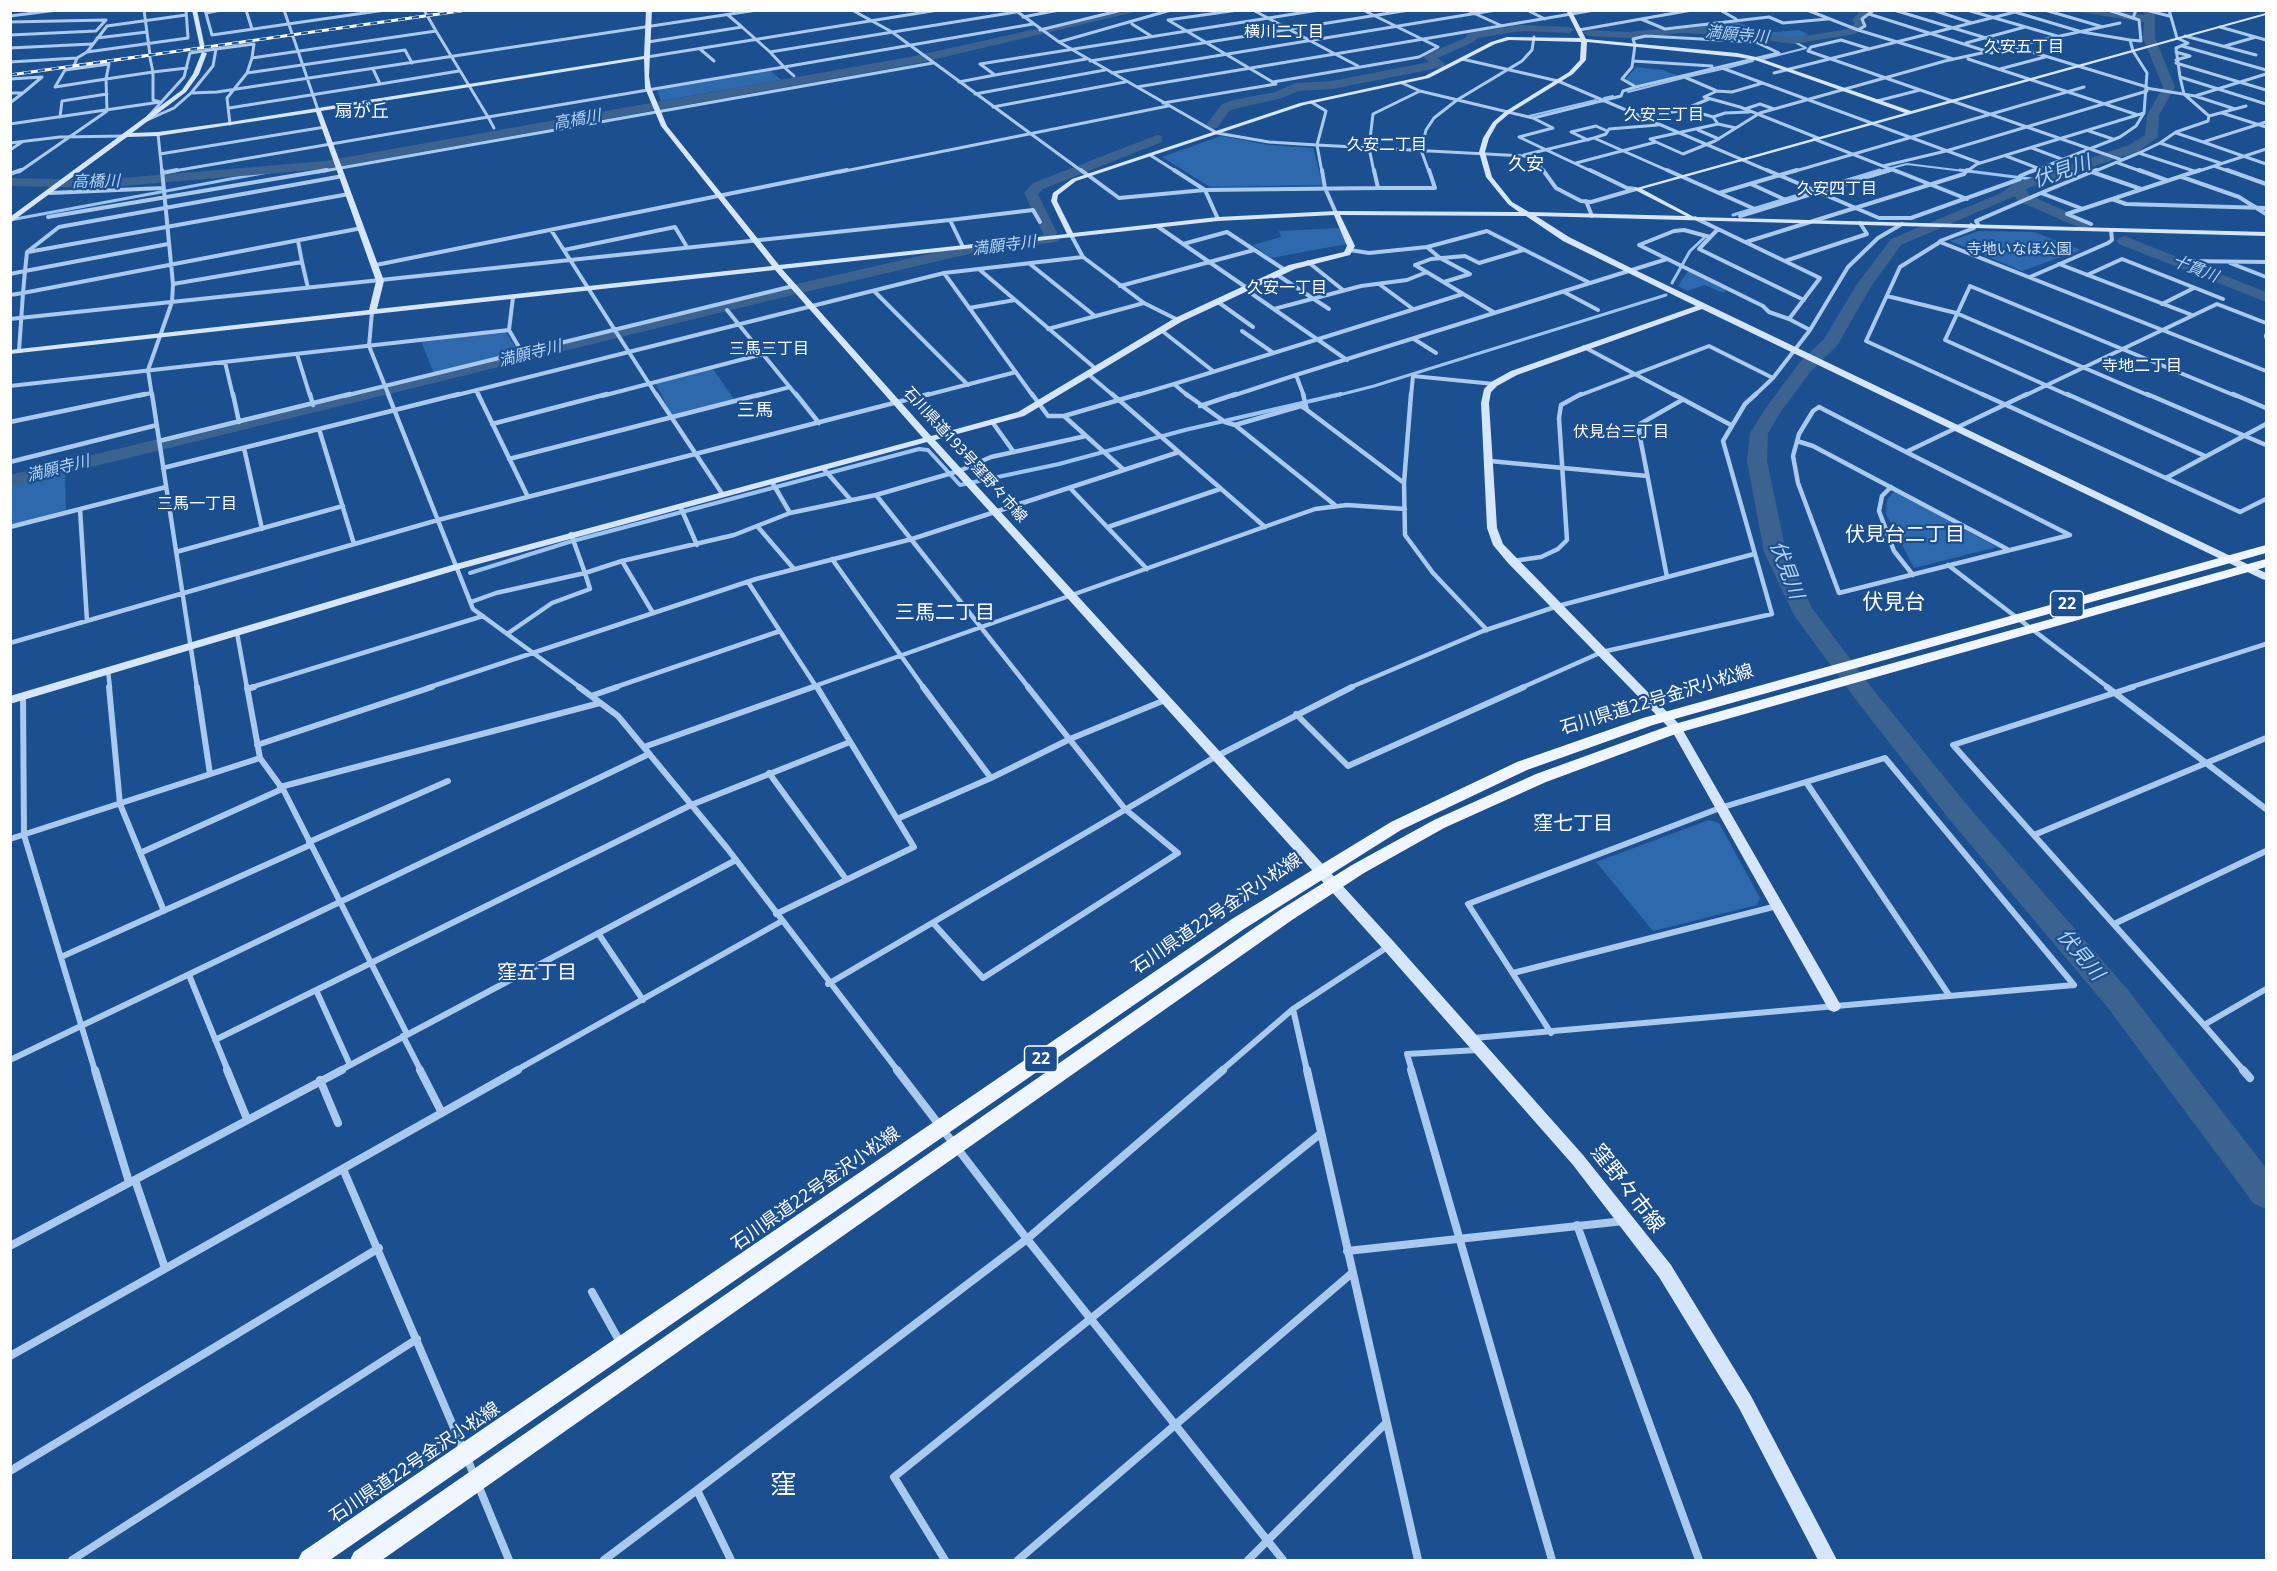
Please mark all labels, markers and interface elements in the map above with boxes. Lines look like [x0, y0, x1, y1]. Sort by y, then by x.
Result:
district label: 横川二丁目 [1244, 22, 1324, 42]
water label: 満願寺川 [1704, 23, 1770, 47]
district label: 久安五丁目 [1984, 37, 2064, 57]
district label: 扇が丘 [335, 101, 389, 123]
district label: 久安三丁目 [1624, 105, 1704, 125]
water label: 高橋川 [552, 106, 602, 134]
district label: 久安二丁目 [1347, 135, 1427, 155]
water label: 伏見川 [2030, 151, 2094, 193]
district label: 久安 [1508, 154, 1544, 176]
water label: 高橋川 [72, 172, 120, 192]
district label: 久安四丁目 [1797, 179, 1877, 199]
water label: 満願寺川 [971, 233, 1037, 259]
park label: 寺地いなほ公園 [1967, 241, 2071, 259]
water label: 十貫川 [2169, 251, 2221, 287]
district label: 久安一丁目 [1247, 278, 1327, 298]
water label: 満願寺川 [497, 337, 563, 371]
district label: 三馬三丁目 [729, 339, 809, 359]
district label: 寺地二丁目 [2102, 356, 2182, 376]
street label: 石川県道193号窪野々市線 [900, 384, 1030, 526]
district label: 三馬 [737, 400, 773, 422]
district label: 伏見台三丁目 [1573, 422, 1669, 442]
water label: 満願寺川 [25, 452, 91, 486]
district label: 三馬一丁目 [157, 494, 237, 514]
district label: 伏見台二丁目 [1845, 523, 1965, 547]
water label: 伏見川 [1764, 538, 1808, 602]
district label: 伏見台 [1863, 590, 1925, 616]
road number: 22 [2050, 591, 2084, 617]
district label: 三馬二丁目 [895, 601, 995, 625]
street label: 石川県道22号金沢小松線 [1558, 660, 1756, 740]
district label: 窪七丁目 [1533, 812, 1613, 836]
street label: 石川県道22号金沢小松線 [1128, 849, 1306, 979]
water label: 伏見川 [2052, 924, 2108, 986]
district label: 窪五丁目 [497, 961, 577, 985]
road number: 22 [1024, 1046, 1058, 1072]
street label: 石川県道22号金沢小松線 [728, 1123, 904, 1255]
street label: 窪野々市線 [1585, 1140, 1669, 1238]
street label: 石川県道22号金沢小松線 [326, 1398, 504, 1528]
district label: 窪 [770, 1470, 796, 1502]

